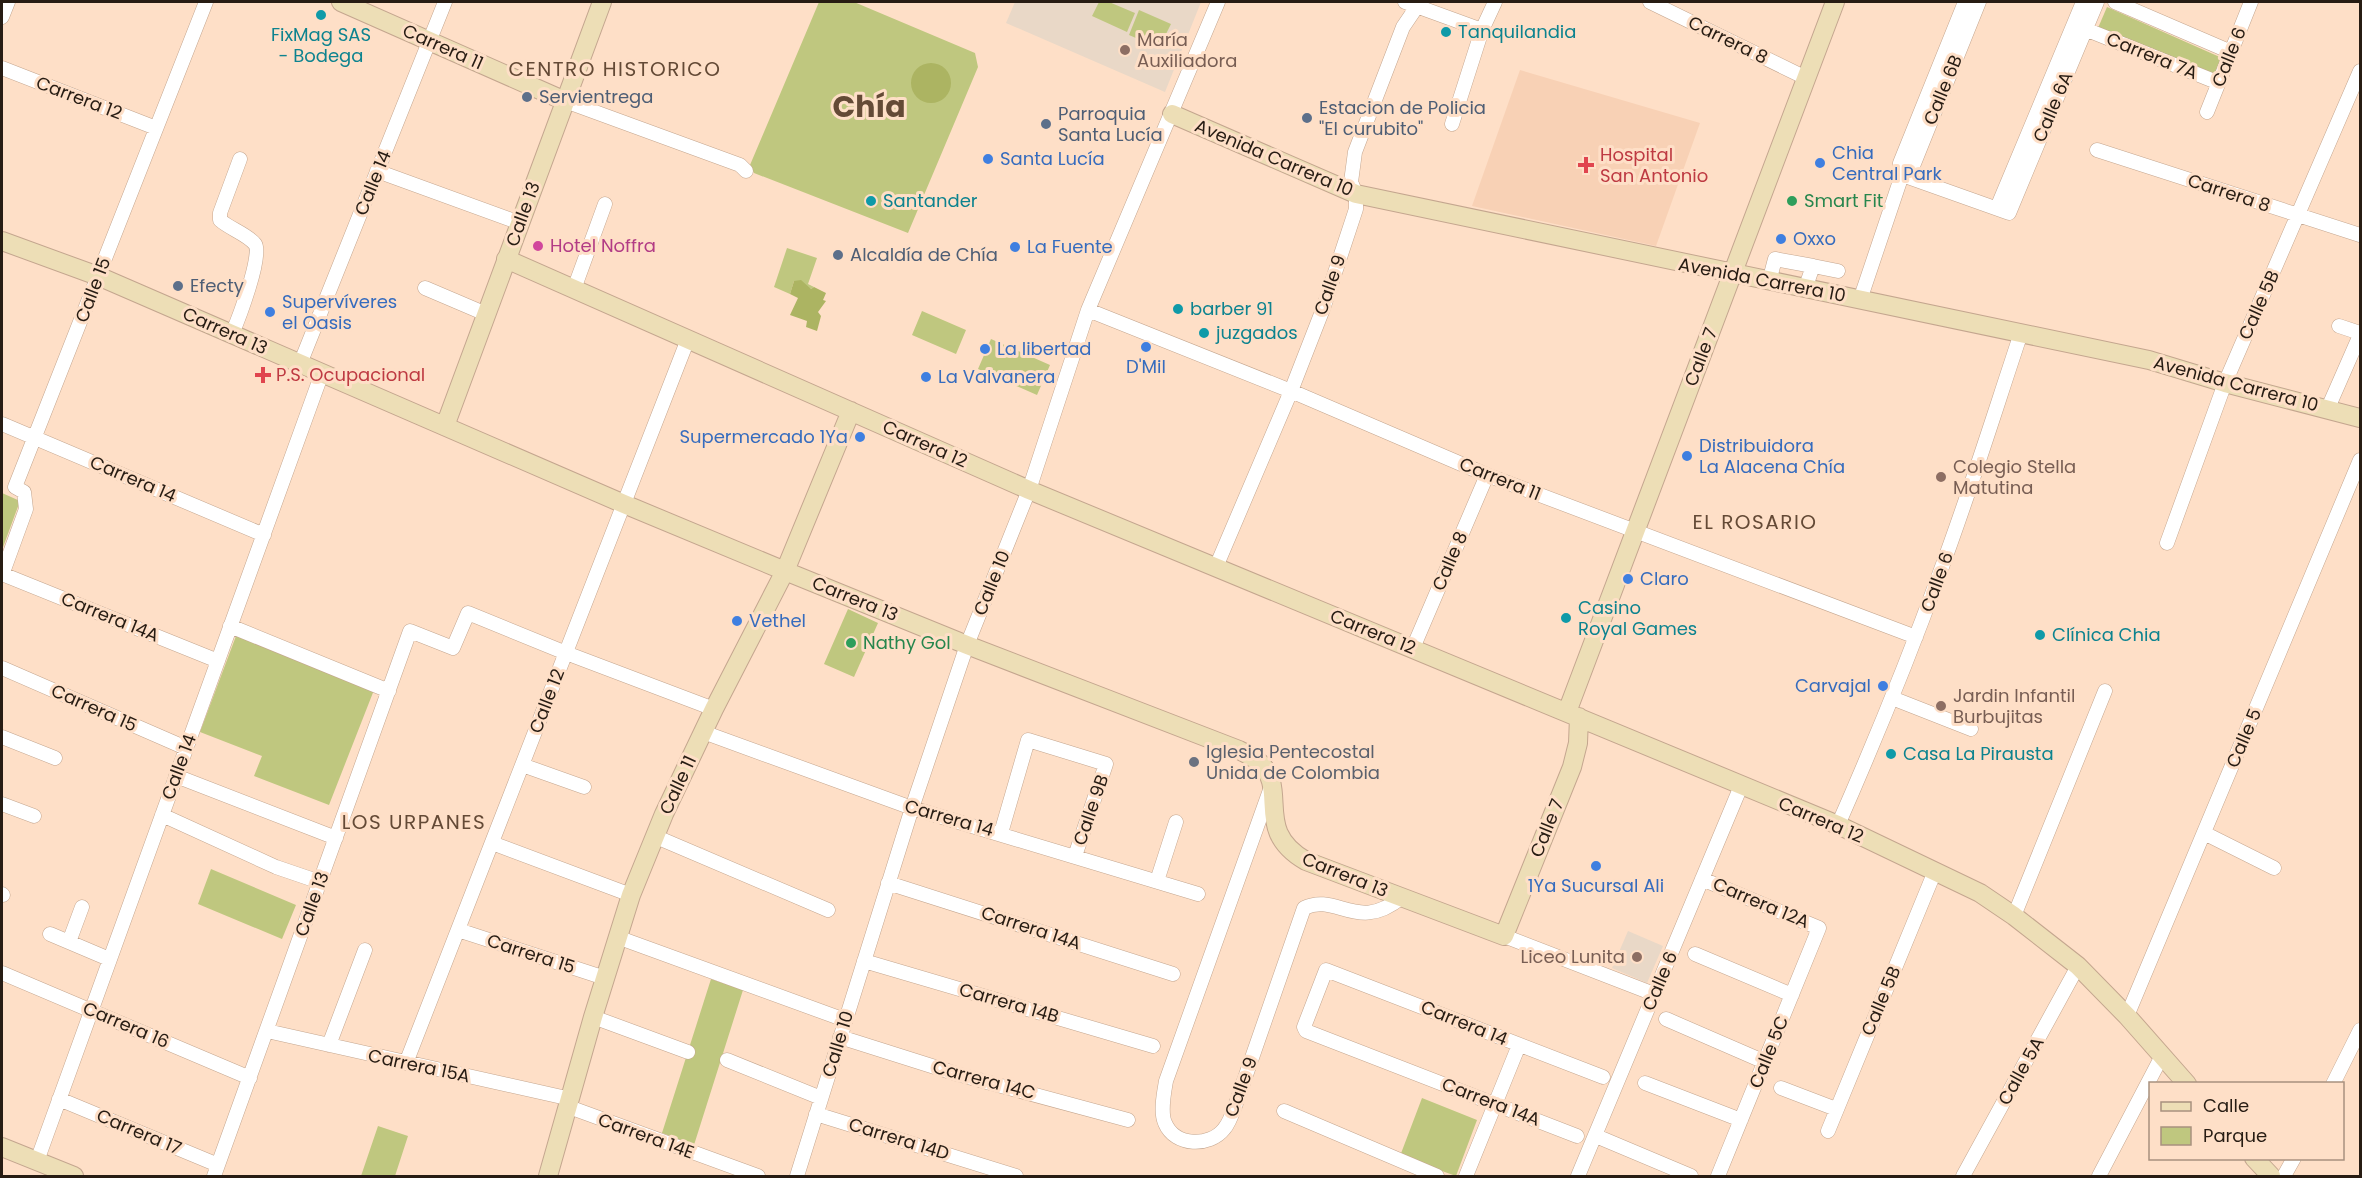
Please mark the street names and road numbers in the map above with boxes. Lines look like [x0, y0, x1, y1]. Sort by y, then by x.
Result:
street label: Carrera 8 [1684, 10, 1772, 70]
street label: Carrera 11 [399, 18, 488, 75]
street label: Calle 6 [2205, 23, 2252, 90]
street label: Carrera 7A [2103, 26, 2202, 85]
street label: Calle 6B [1917, 51, 1968, 129]
street label: Calle 6A [2026, 68, 2079, 146]
street label: Carrera 12 [32, 70, 126, 125]
street label: Avenida Carrera 10 [1191, 113, 1357, 202]
street label: Calle 14 [348, 147, 397, 219]
street label: Carrera 8 [2185, 167, 2274, 218]
street label: Calle 13 [499, 178, 546, 250]
street label: Calle 9 [1308, 251, 1351, 318]
street label: Avenida Carrera 10 [1676, 251, 1848, 308]
street label: Calle 15 [69, 254, 116, 326]
street label: Calle 5B [2232, 266, 2285, 343]
street label: Carrera 13 [179, 301, 272, 360]
street label: Calle 7 [1678, 324, 1723, 390]
street label: Avenida Carrera 10 [2151, 349, 2321, 418]
street label: Carrera 12 [879, 414, 972, 473]
street label: Carrera 14 [86, 449, 180, 508]
street label: Carrera 11 [1456, 451, 1545, 506]
street label: Calle 8 [1426, 527, 1473, 594]
street label: Calle 10 [967, 547, 1016, 619]
street label: Calle 6 [1914, 548, 1959, 615]
street label: Carrera 13 [808, 570, 902, 627]
street label: Carrera 14A [57, 586, 163, 648]
street label: Carrera 12 [1327, 603, 1420, 660]
street label: Calle 12 [523, 665, 570, 737]
street label: Carrera 15 [47, 678, 141, 738]
street label: Calle 5 [2220, 704, 2267, 771]
street label: Calle 14 [155, 731, 202, 803]
street label: Calle 11 [653, 751, 702, 818]
street label: Calle 9B [1067, 771, 1114, 849]
street label: Carrera 12 [1775, 790, 1868, 849]
street label: Carrera 14 [902, 793, 997, 842]
street label: Calle 7 [1524, 795, 1570, 861]
street label: Carrera 13 [1298, 846, 1392, 903]
street label: Calle 13 [288, 868, 335, 940]
street label: Carrera 12A [1709, 871, 1813, 934]
street label: Carrera 14A [978, 900, 1084, 955]
street label: Carrera 15 [484, 928, 578, 980]
street label: Calle 6 [1636, 947, 1683, 1014]
street label: Calle 5B [1855, 962, 1906, 1039]
street label: Carrera 14B [956, 976, 1062, 1029]
street label: Carrera 14 [1417, 994, 1511, 1051]
street label: Carrera 16 [79, 995, 173, 1054]
street label: Calle 10 [816, 1008, 859, 1080]
street label: Calle 5C [1743, 1012, 1794, 1092]
street label: Calle 5A [1992, 1032, 2050, 1109]
street label: Carrera 15A [366, 1043, 472, 1089]
street label: Calle 9 [1218, 1053, 1263, 1120]
street label: Carrera 14C [930, 1054, 1038, 1105]
street label: Carrera 14A [1438, 1071, 1544, 1132]
street label: Carrera 17 [93, 1102, 186, 1161]
street label: Carrera 14E [595, 1107, 698, 1164]
street label: Carrera 14D [846, 1111, 953, 1166]

